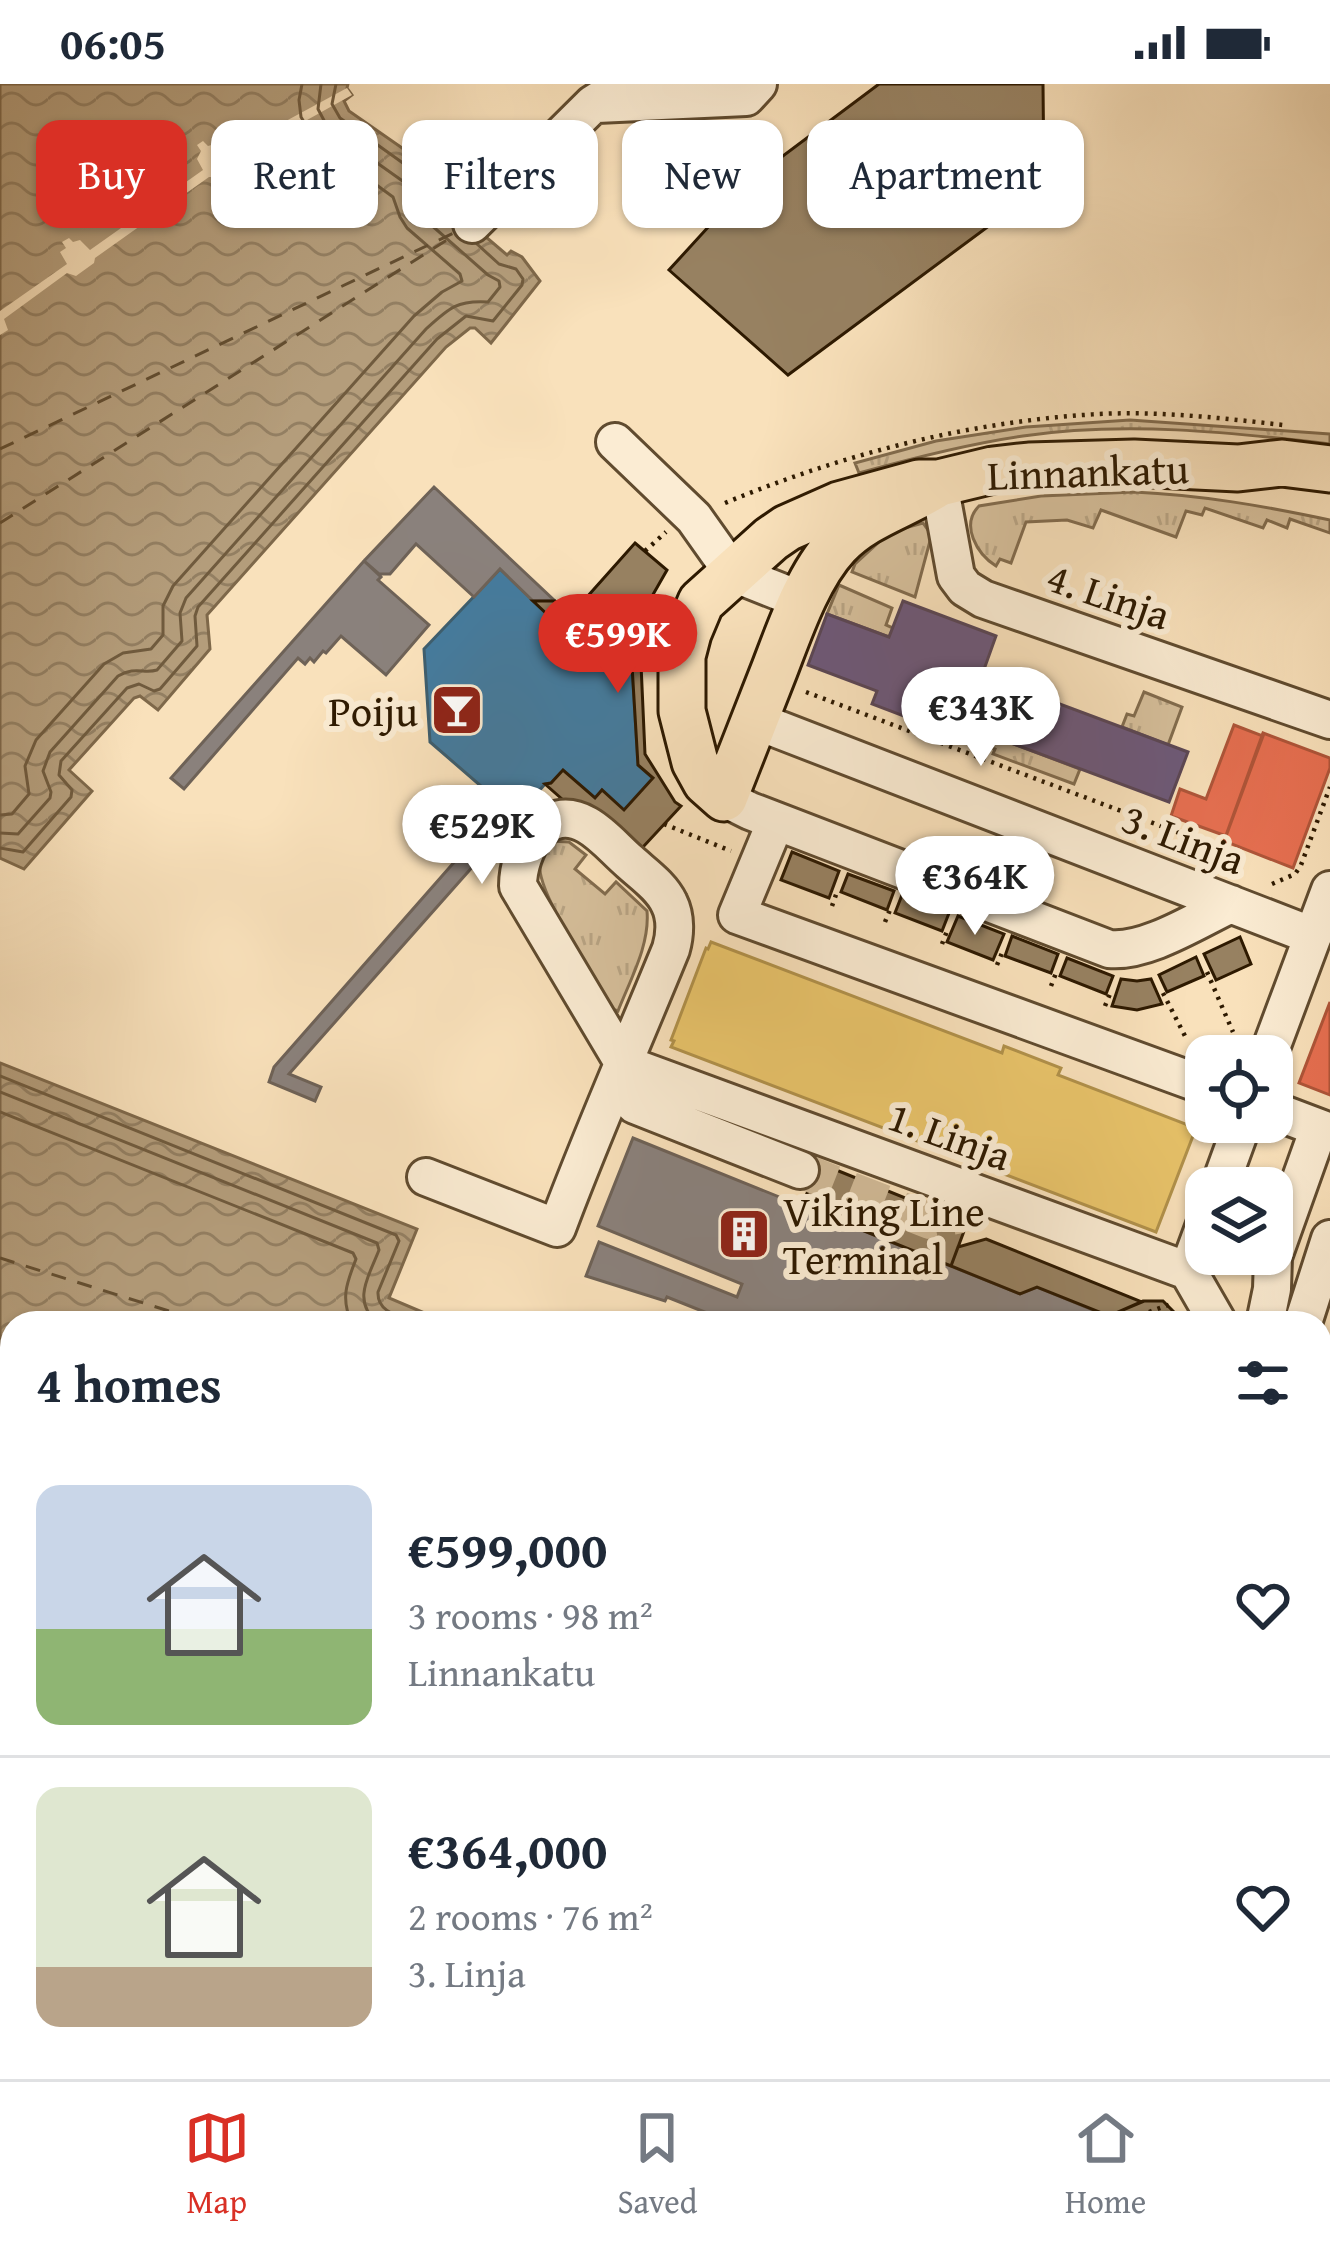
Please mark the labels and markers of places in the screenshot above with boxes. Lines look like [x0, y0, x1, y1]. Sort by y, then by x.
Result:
pin: €599K [534, 594, 702, 696]
pin: €343K [897, 667, 1065, 769]
place label: Poiju [328, 680, 418, 741]
bar icon: Poiju [429, 682, 485, 738]
pin: €529K [398, 785, 566, 887]
pin: €364K [891, 836, 1059, 938]
place label: Viking Line Terminal [783, 1180, 985, 1289]
building icon: Viking Line Terminal [716, 1206, 772, 1262]

